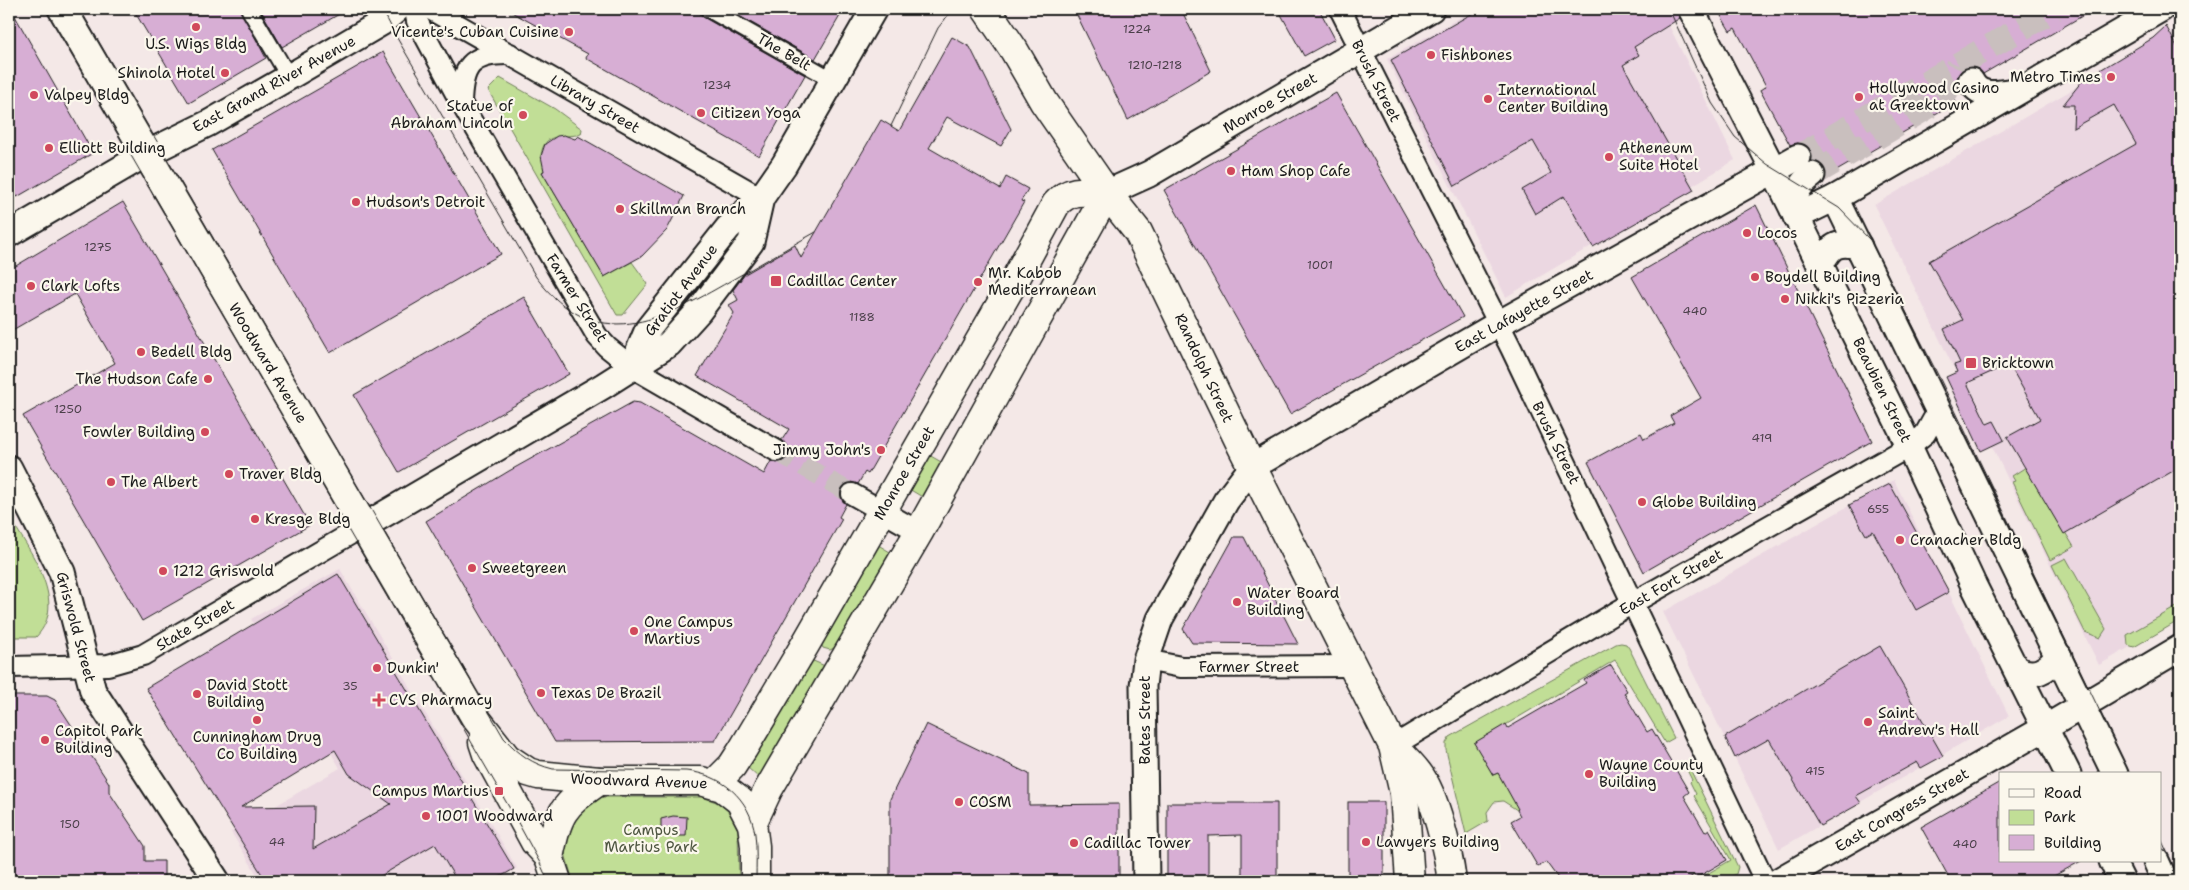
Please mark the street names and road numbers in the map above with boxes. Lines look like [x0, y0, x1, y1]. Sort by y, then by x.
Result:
street label: The Belt [753, 28, 815, 76]
street label: East Grand River Avenue [189, 31, 359, 137]
street label: Brush Street [1347, 36, 1405, 126]
street label: Monroe Street [1219, 68, 1321, 138]
street label: Library Street [547, 70, 643, 138]
street label: Gratiot Avenue [640, 240, 722, 340]
street label: Farmer Street [542, 250, 612, 346]
street label: East Lafayette Street [1451, 265, 1597, 357]
street label: Woodward Avenue [224, 299, 312, 427]
street label: Randolph Street [1170, 310, 1238, 426]
street label: Beaubien Street [1848, 334, 1916, 446]
street label: Brush Street [1527, 398, 1585, 488]
street label: Monroe Street [869, 422, 939, 524]
street label: East Fort Street [1616, 544, 1726, 620]
street label: Griswold Street [52, 569, 100, 685]
street label: State Street [152, 594, 238, 656]
street label: Farmer Street [1199, 657, 1299, 677]
street label: Bates Street [1135, 676, 1155, 764]
street label: East Congress Street [1831, 763, 1973, 857]
street label: Woodward Avenue [570, 769, 708, 793]

